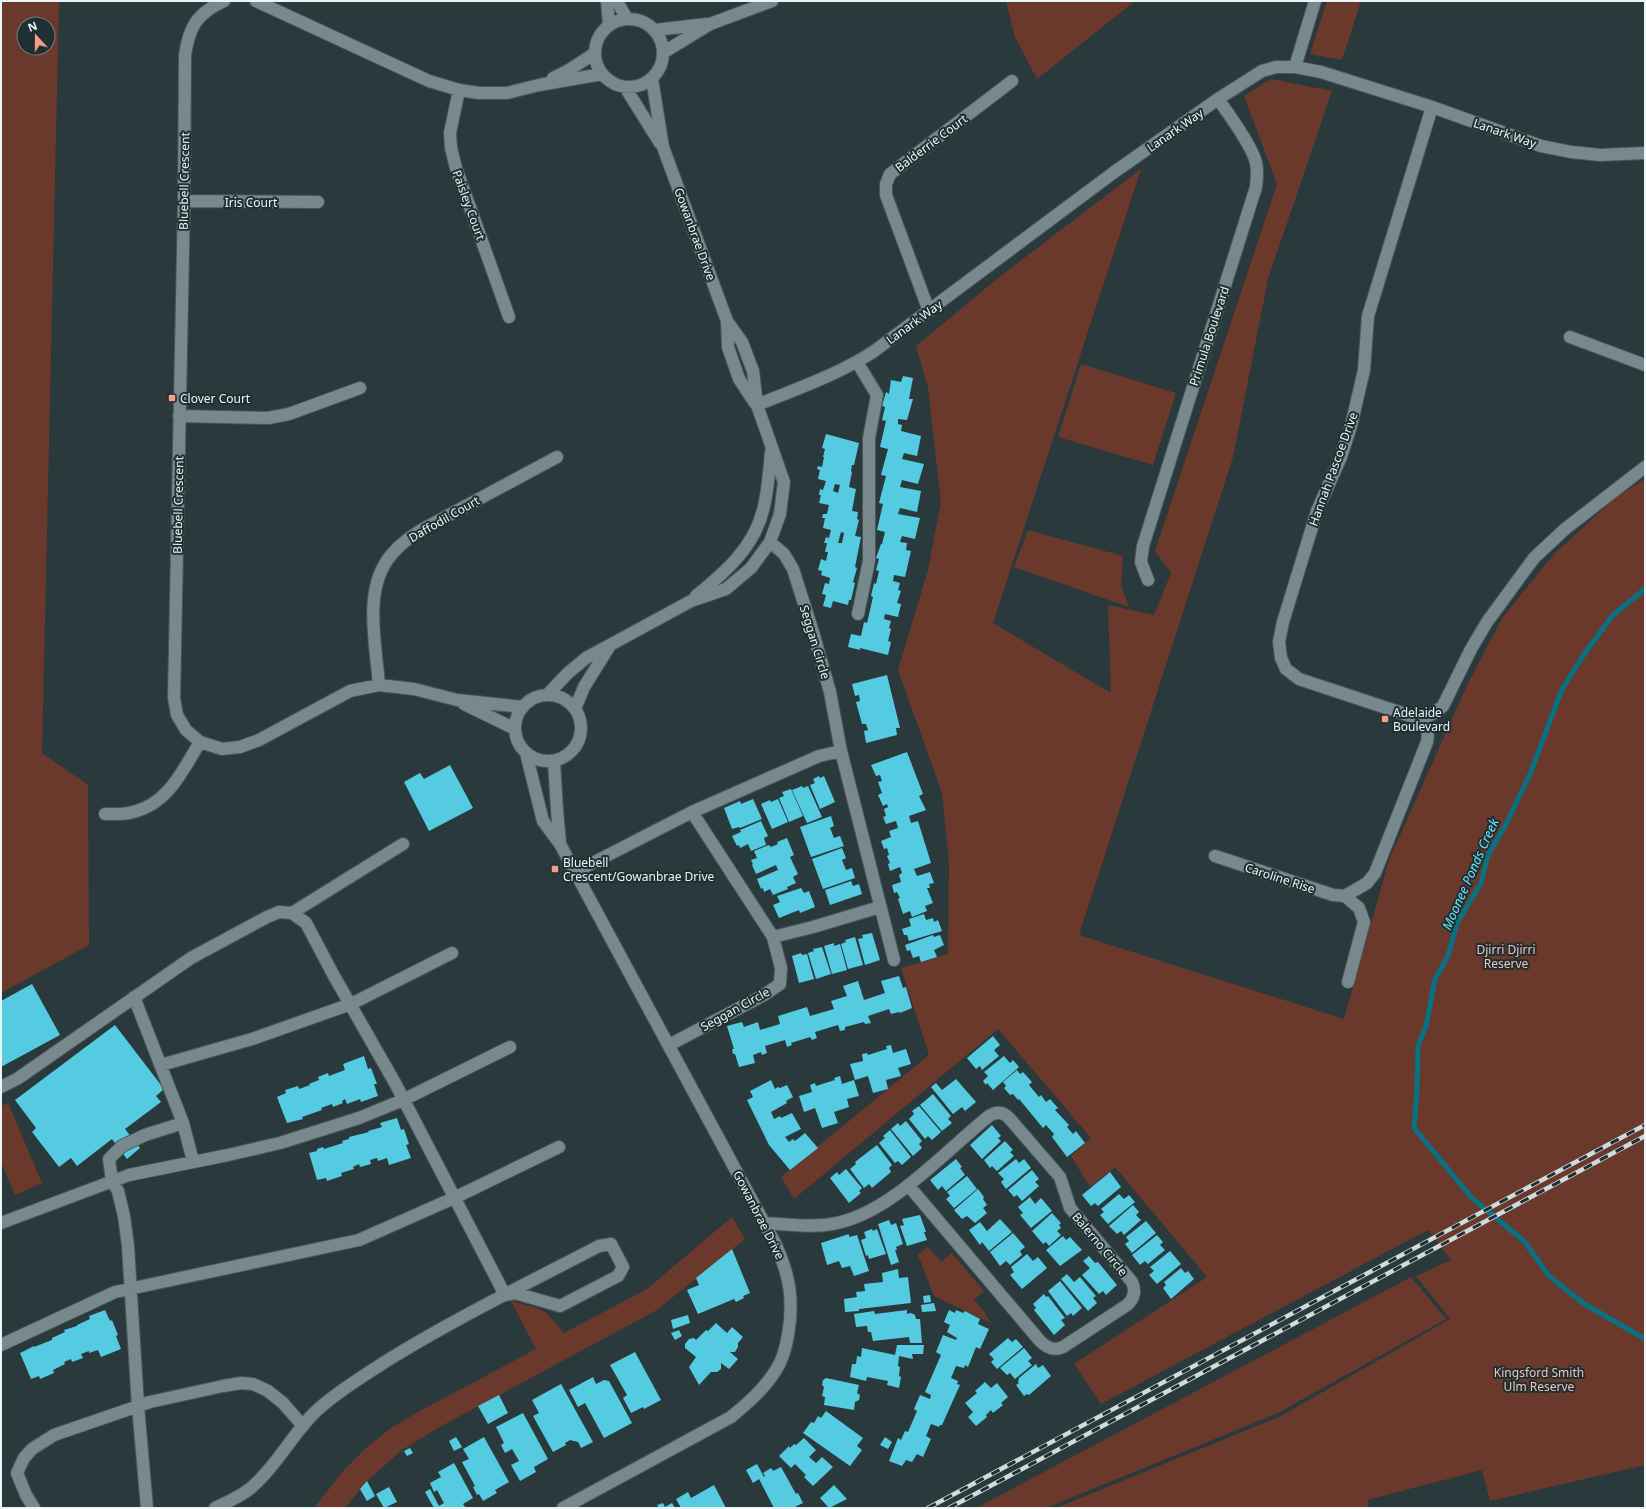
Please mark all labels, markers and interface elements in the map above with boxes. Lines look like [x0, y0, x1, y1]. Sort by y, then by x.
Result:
north arrow [16, 16, 56, 56]
text: N [25, 18, 39, 35]
street label: Lanark Way [1143, 104, 1207, 156]
street label: Balderrie Court [891, 110, 971, 176]
street label: Lanark Way [1471, 114, 1540, 152]
street label: Bluebell Crescent [175, 131, 193, 230]
street label: Paisley Court [448, 168, 490, 243]
street label: Gowanbrae Drive [670, 185, 720, 283]
street label: Iris Court [225, 194, 278, 211]
street label: Primula Boulevard [1185, 284, 1233, 388]
street label: Lanark Way [883, 295, 946, 348]
place label: Clover Court [180, 390, 251, 407]
marker: Clover Court [167, 393, 177, 403]
street label: Hannah Pascoe Drive [1304, 409, 1362, 528]
street label: Bluebell Crescent [169, 455, 187, 554]
street label: Daffodil Court [405, 491, 483, 546]
street label: Seggan Circle [796, 603, 834, 681]
place label: Adelaide Boulevard [1393, 704, 1450, 735]
marker: Adelaide Boulevard [1380, 714, 1390, 724]
water label: Moonee Ponds Creek [1437, 815, 1503, 933]
place label: Bluebell Crescent/Gowanbrae Drive [563, 854, 715, 885]
street label: Caroline Rise [1243, 859, 1317, 897]
marker: Bluebell Crescent/Gowanbrae Drive [550, 864, 560, 874]
park label: Djirri Djirri Reserve [1476, 941, 1536, 972]
street label: Seggan Circle [697, 983, 773, 1035]
street label: Gowanbrae Drive [729, 1168, 789, 1263]
street label: Balerno Circle [1068, 1209, 1132, 1280]
park label: Kingsford Smith Ulm Reserve [1494, 1364, 1584, 1395]

